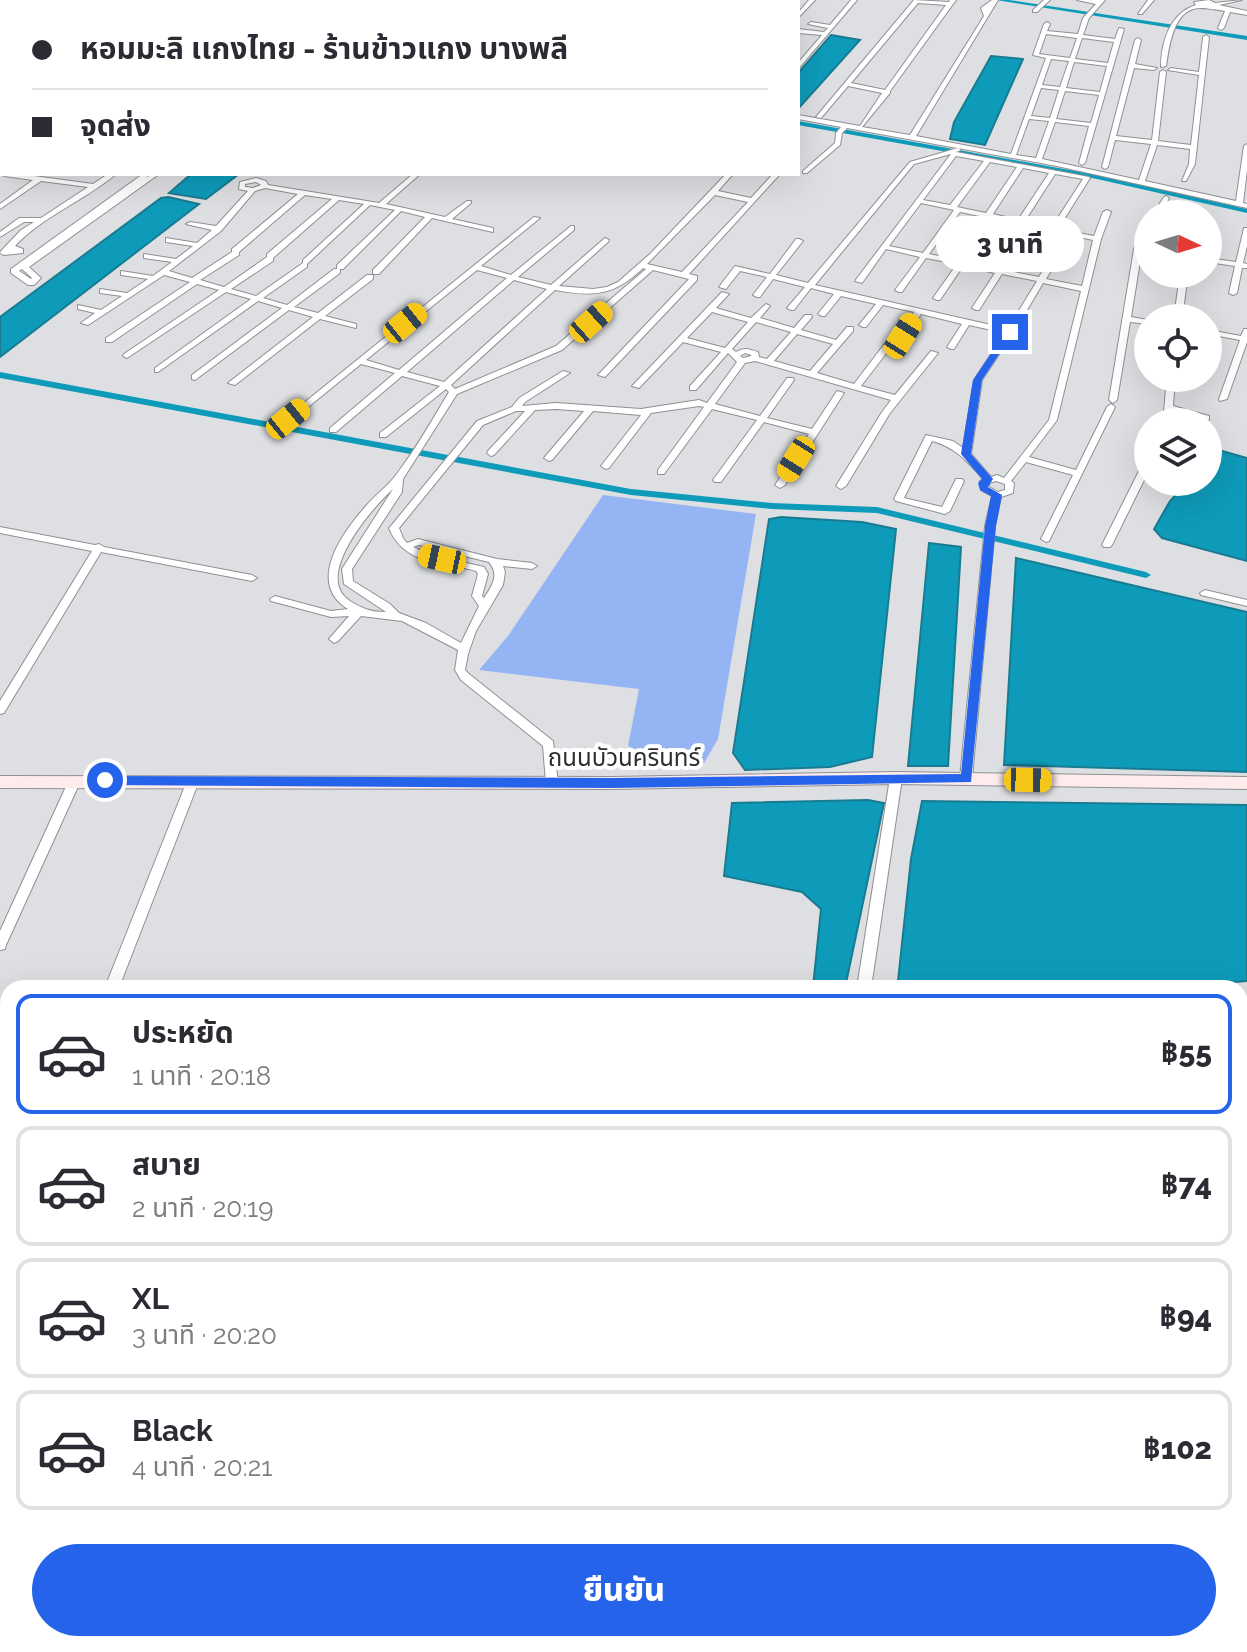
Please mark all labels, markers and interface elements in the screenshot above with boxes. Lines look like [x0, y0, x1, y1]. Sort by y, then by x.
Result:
text: หอมมะลิ เเกงไทย - ร้านข้าวแกง บางพลี [80, 31, 568, 66]
text: จุดส่ง [80, 108, 151, 143]
north arrow [1134, 200, 1222, 288]
map controls [1134, 200, 1222, 496]
callout: 3 นาที [936, 216, 1084, 272]
text: 3 นาที [977, 229, 1043, 259]
car [565, 297, 617, 347]
car [379, 299, 431, 347]
button: locate [1134, 304, 1222, 392]
car [880, 309, 926, 363]
route end [992, 314, 1028, 350]
car [262, 395, 314, 443]
button: layers [1134, 408, 1222, 496]
car [773, 432, 819, 486]
car [416, 542, 468, 576]
street label: ถนนบัวนครินทร์ [548, 743, 701, 772]
route start [87, 762, 123, 798]
car [1004, 768, 1052, 792]
text: ประหยัด [132, 1015, 234, 1050]
icon: car [36, 1018, 108, 1090]
text: ฿55 [1161, 1035, 1212, 1070]
text: 1 นาที · 20:18 [132, 1061, 271, 1091]
text: สบาย [132, 1147, 201, 1182]
icon: car [36, 1150, 108, 1222]
text: ฿74 [1161, 1167, 1212, 1202]
text: 2 นาที · 20:19 [132, 1193, 273, 1223]
text: XL [132, 1281, 169, 1316]
icon: car [36, 1282, 108, 1354]
text: ฿94 [1160, 1299, 1212, 1334]
text: 3 นาที · 20:20 [132, 1320, 277, 1350]
text: Black [132, 1413, 213, 1448]
icon: car [36, 1414, 108, 1486]
text: ฿102 [1143, 1431, 1212, 1466]
text: 4 นาที · 20:21 [132, 1452, 272, 1482]
button: ยืนยัน [32, 1544, 1216, 1636]

